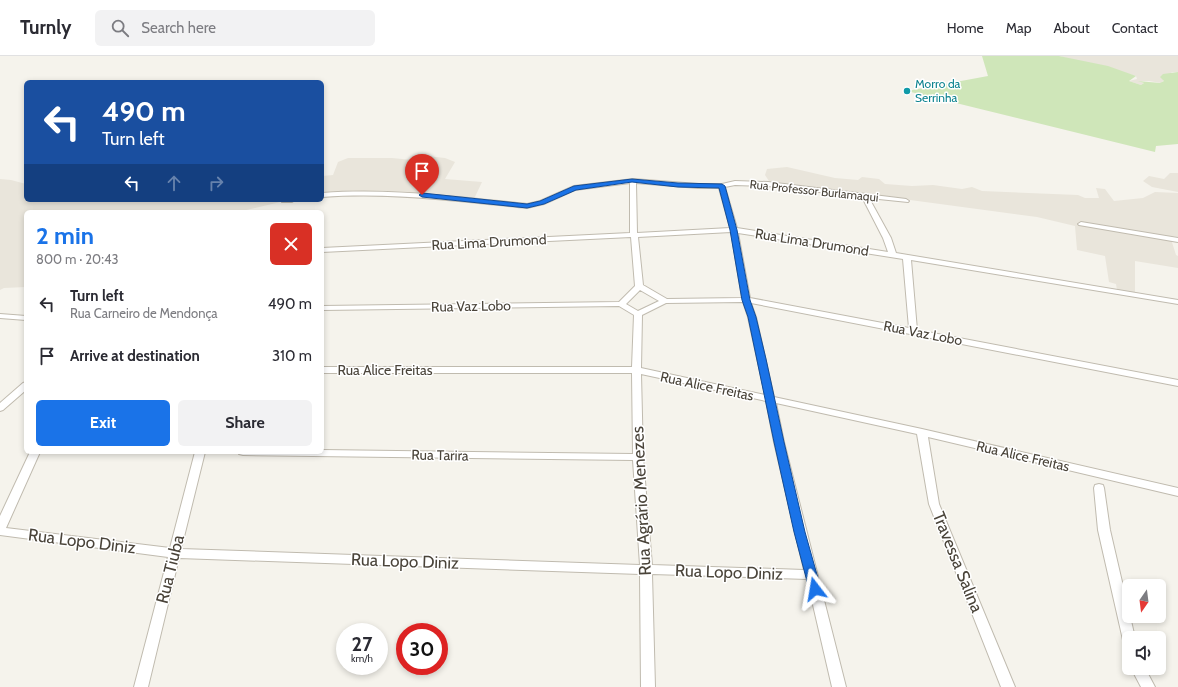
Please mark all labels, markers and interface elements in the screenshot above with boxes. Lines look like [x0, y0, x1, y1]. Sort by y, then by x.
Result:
search box [95, 10, 375, 46]
text: Turnly [20, 16, 71, 39]
icon: search [109, 17, 131, 39]
text: Search here [141, 19, 216, 37]
text: Home [947, 19, 984, 37]
text: Map [1006, 19, 1031, 37]
text: About [1053, 19, 1090, 37]
text: Contact [1112, 19, 1158, 37]
place label: Morro da Serrinha [915, 76, 961, 105]
marker: Morro da Serrinha [902, 86, 912, 96]
text: 490 m [102, 94, 186, 128]
icon: left [36, 96, 88, 148]
text: Turn left [102, 128, 165, 150]
pin [405, 154, 439, 195]
icon: arrive [411, 160, 433, 182]
icon: left [121, 172, 143, 194]
icon: ahead [163, 172, 185, 194]
icon: right [205, 172, 227, 194]
street label: Rua Professor Burlamaqui [749, 176, 879, 205]
text: 2 min [36, 221, 94, 250]
button: close [270, 223, 312, 265]
street label: Rua Lima Drumond [754, 224, 870, 260]
street label: Rua Lima Drumond [431, 230, 547, 254]
text: 800 m · 20:43 [36, 251, 118, 267]
text: Turn left [70, 287, 124, 305]
icon: left [36, 293, 58, 315]
text: 490 m [268, 295, 312, 313]
street label: Rua Vaz Lobo [431, 296, 511, 316]
text: Rua Carneiro de Mendonça [70, 305, 218, 321]
street label: Rua Vaz Lobo [882, 317, 964, 350]
icon: arrive [36, 345, 58, 367]
text: Arrive at destination [70, 347, 200, 365]
text: 310 m [272, 347, 312, 365]
street label: Rua Alice Freitas [337, 361, 433, 379]
street label: Rua Alice Freitas [659, 367, 756, 405]
button: Exit [36, 400, 170, 446]
button: Share [178, 400, 312, 446]
street label: Rua Agrário Menezes [627, 426, 655, 576]
street label: Rua Alice Freitas [975, 437, 1072, 476]
street label: Rua Tarira [411, 446, 469, 465]
street label: Travessa Salina [929, 509, 988, 616]
street label: Rua Lopo Diniz [27, 524, 137, 558]
street label: Rua Tiuba [152, 532, 188, 605]
street label: Rua Lopo Diniz [351, 549, 459, 573]
street label: Rua Lopo Diniz [675, 560, 783, 584]
position arrow [794, 568, 836, 610]
north arrow [1122, 579, 1166, 623]
map controls [1122, 579, 1166, 675]
speed limit sign: 30 [396, 623, 448, 675]
button: sound [1122, 631, 1166, 675]
text: 27 [352, 632, 372, 656]
text: km/h [351, 652, 373, 665]

